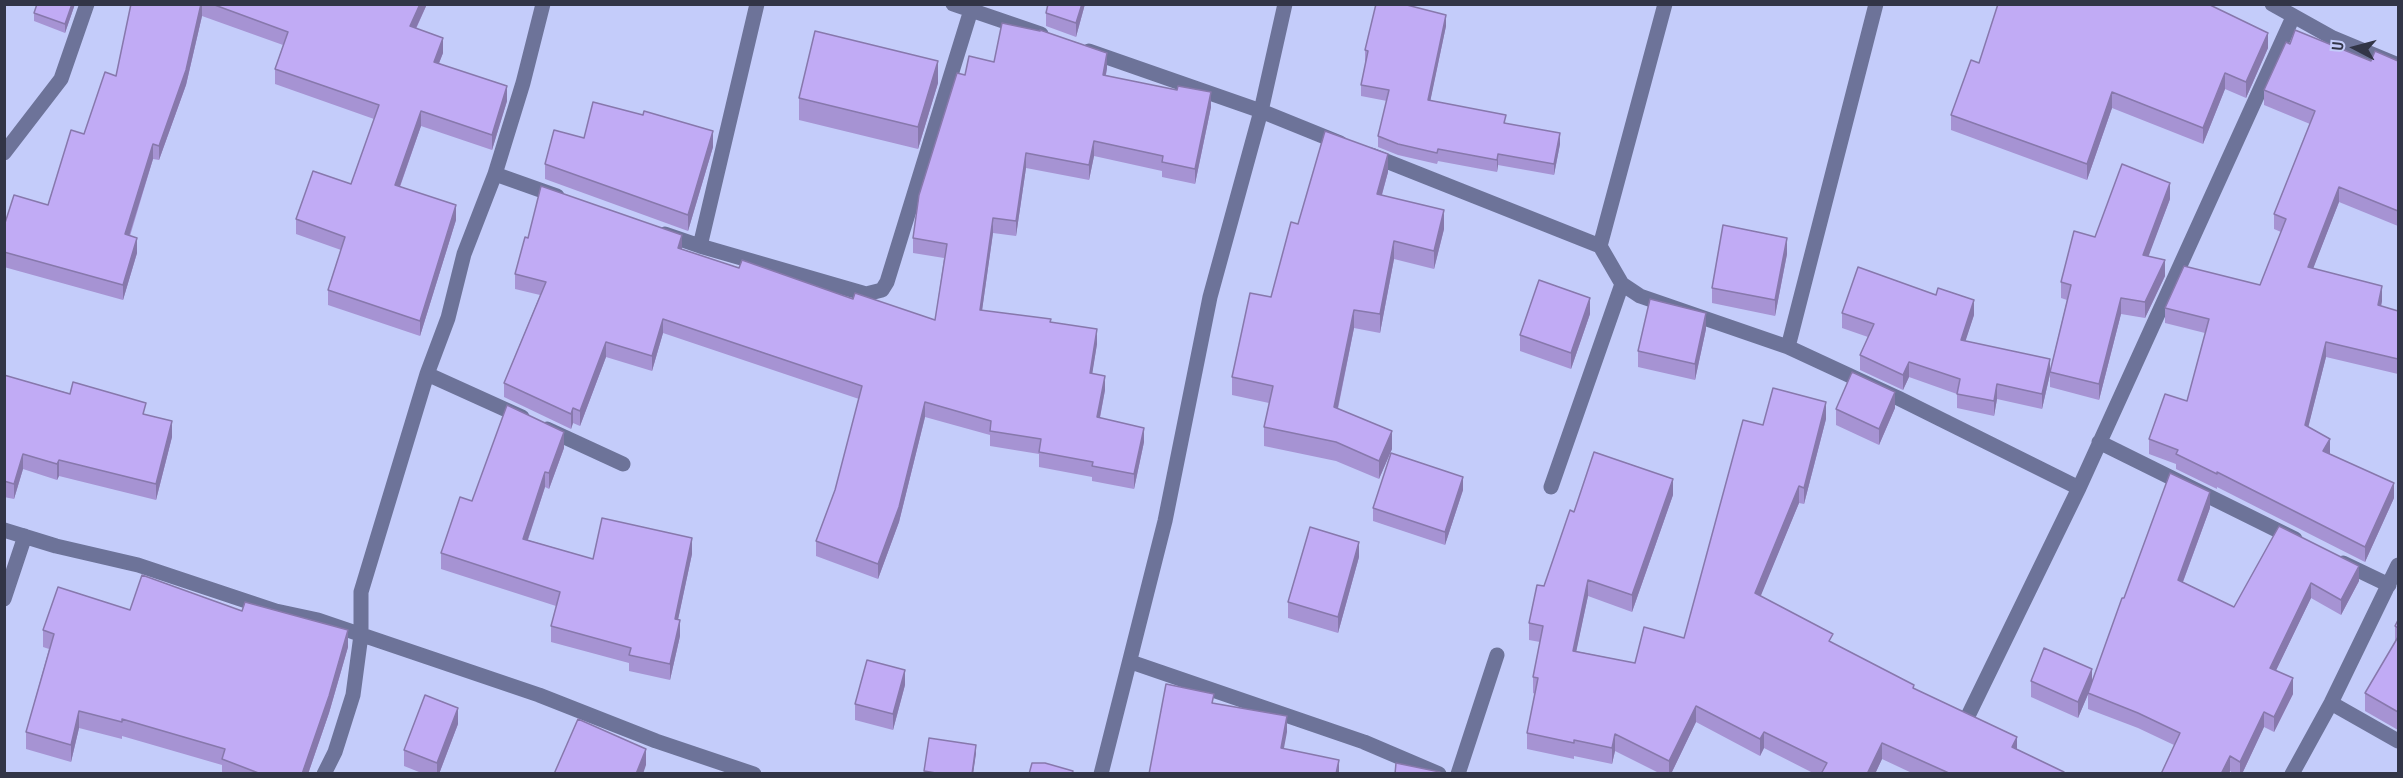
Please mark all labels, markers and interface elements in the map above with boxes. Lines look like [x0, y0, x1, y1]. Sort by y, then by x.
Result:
north arrow [2325, 18, 2385, 78]
text: U [2327, 41, 2347, 51]

